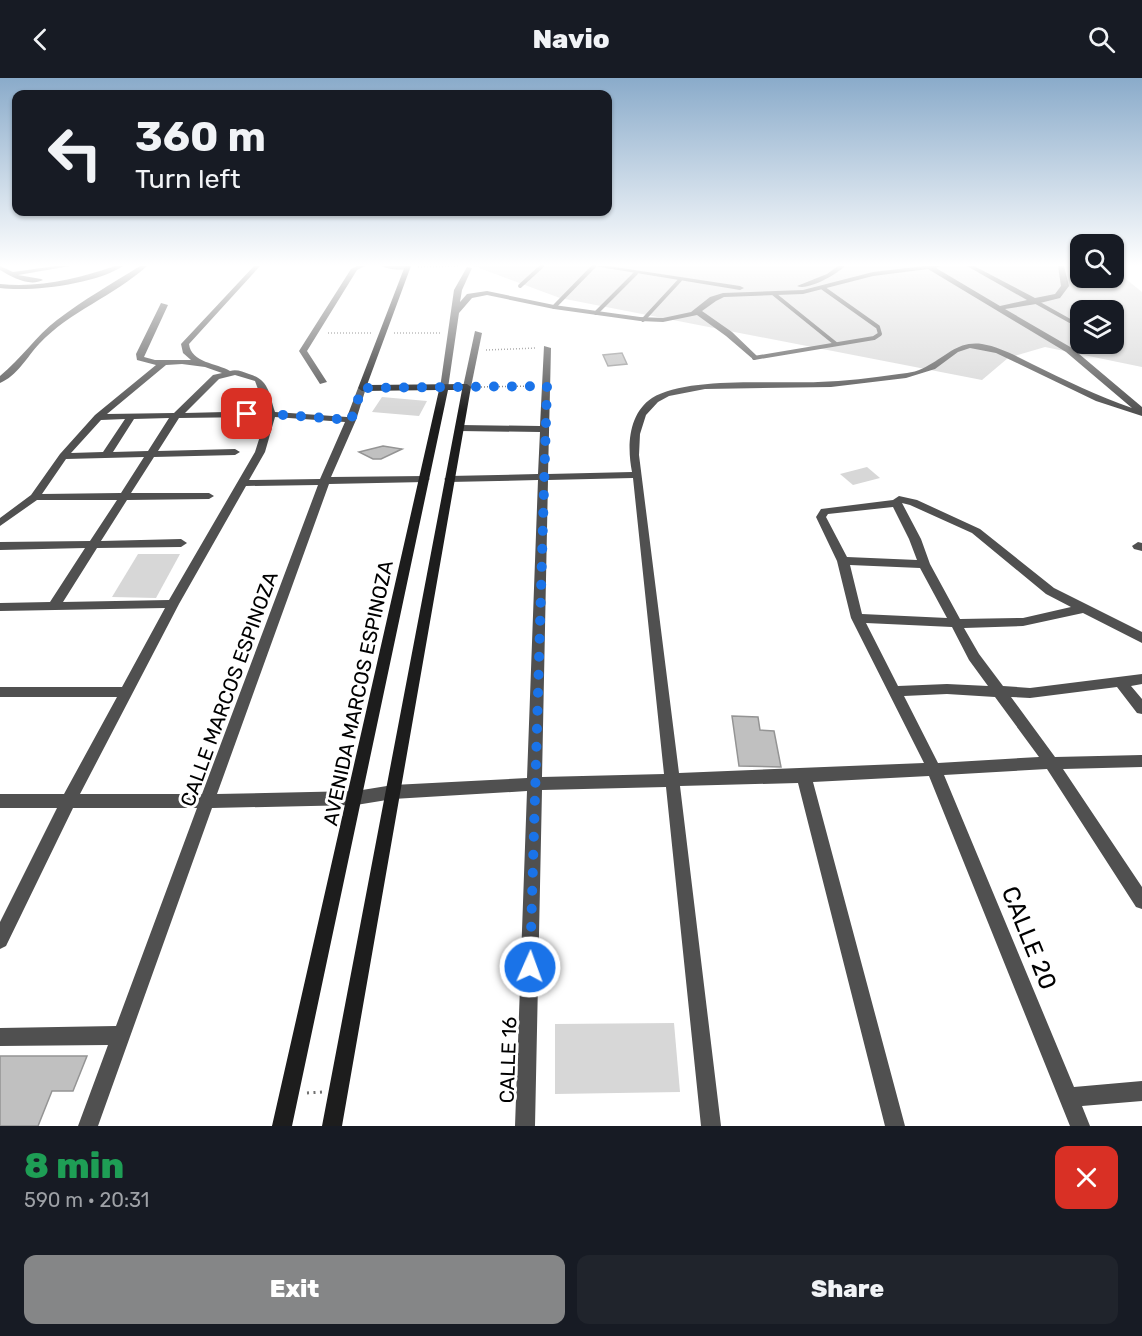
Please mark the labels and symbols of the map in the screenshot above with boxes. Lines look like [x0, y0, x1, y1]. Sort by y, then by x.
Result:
pin [221, 388, 272, 439]
street label: AVENIDA MARCOS ESPINOZA [318, 558, 398, 828]
street label: CALLE MARCOS ESPINOZA [175, 568, 283, 810]
street label: CALLE 20 [996, 882, 1062, 994]
position arrow [498, 935, 562, 999]
street label: CALLE 16 [494, 1016, 522, 1104]

